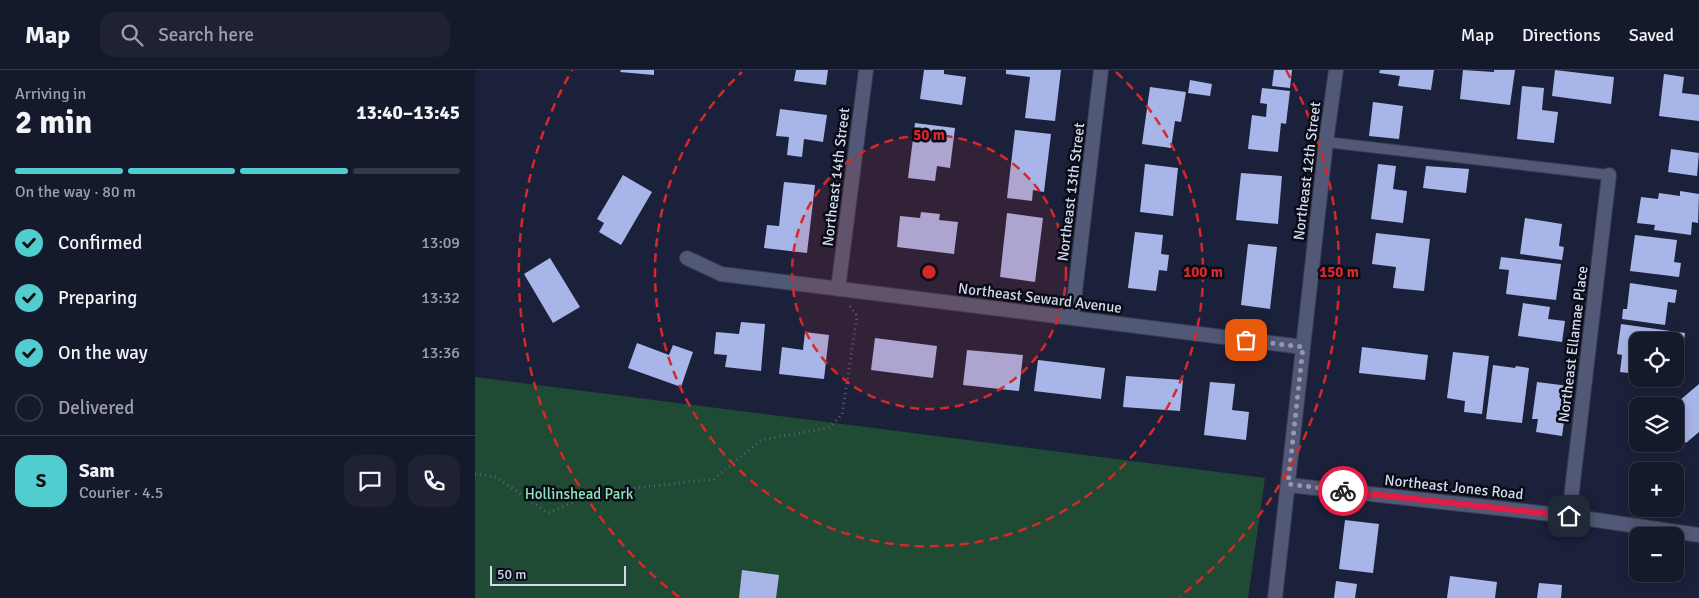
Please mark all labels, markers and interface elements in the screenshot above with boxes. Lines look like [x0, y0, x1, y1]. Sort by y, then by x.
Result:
search box [100, 12, 450, 57]
text: Map [25, 20, 70, 50]
icon: search [118, 21, 146, 49]
text: Search here [158, 23, 254, 47]
text: Map [1461, 24, 1494, 46]
text: Directions [1522, 24, 1601, 46]
text: Saved [1629, 24, 1674, 46]
text: Arriving in [15, 84, 86, 104]
text: 13:40–13:45 [356, 101, 460, 125]
street label: Northeast 12th Street [1290, 101, 1324, 241]
text: 2 min [15, 103, 92, 142]
street label: Northeast 14th Street [819, 107, 853, 247]
street label: Northeast 13th Street [1054, 122, 1088, 262]
text: 50 m [913, 126, 945, 144]
text: On the way · 80 m [15, 182, 136, 202]
icon: check [15, 229, 43, 257]
text: Confirmed [58, 231, 142, 255]
text: 13:09 [421, 233, 460, 253]
centre of rings [920, 263, 938, 281]
text: 100 m [1183, 263, 1223, 281]
text: 150 m [1319, 263, 1359, 281]
street label: Northeast Ellamae Place [1554, 265, 1592, 423]
street label: Northeast Seward Avenue [957, 279, 1123, 317]
icon: check [15, 284, 43, 312]
text: Preparing [58, 286, 137, 310]
text: 13:32 [421, 288, 460, 308]
pin [1225, 319, 1267, 361]
icon: bag [1232, 326, 1260, 354]
map controls [1629, 332, 1684, 582]
button: locate [1629, 332, 1684, 387]
icon: check [15, 339, 43, 367]
text: On the way [58, 341, 148, 365]
text: 13:36 [421, 343, 460, 363]
text: Delivered [58, 396, 134, 420]
button: layers [1629, 397, 1684, 452]
button: chat [344, 455, 396, 507]
button: phone [408, 455, 460, 507]
text: Sam [79, 459, 115, 483]
button: + [1629, 462, 1684, 517]
courier [1318, 466, 1368, 516]
text: S [36, 469, 46, 493]
street label: Northeast Jones Road [1384, 471, 1524, 503]
icon: bike [1329, 477, 1357, 505]
text: Courier · 4.5 [79, 483, 163, 503]
park label: Hollinshead Park [525, 485, 634, 503]
pin [1548, 495, 1590, 537]
icon: home [1555, 502, 1583, 530]
button: − [1629, 527, 1684, 582]
scale bar [490, 563, 626, 586]
text: 50 m [497, 566, 526, 583]

